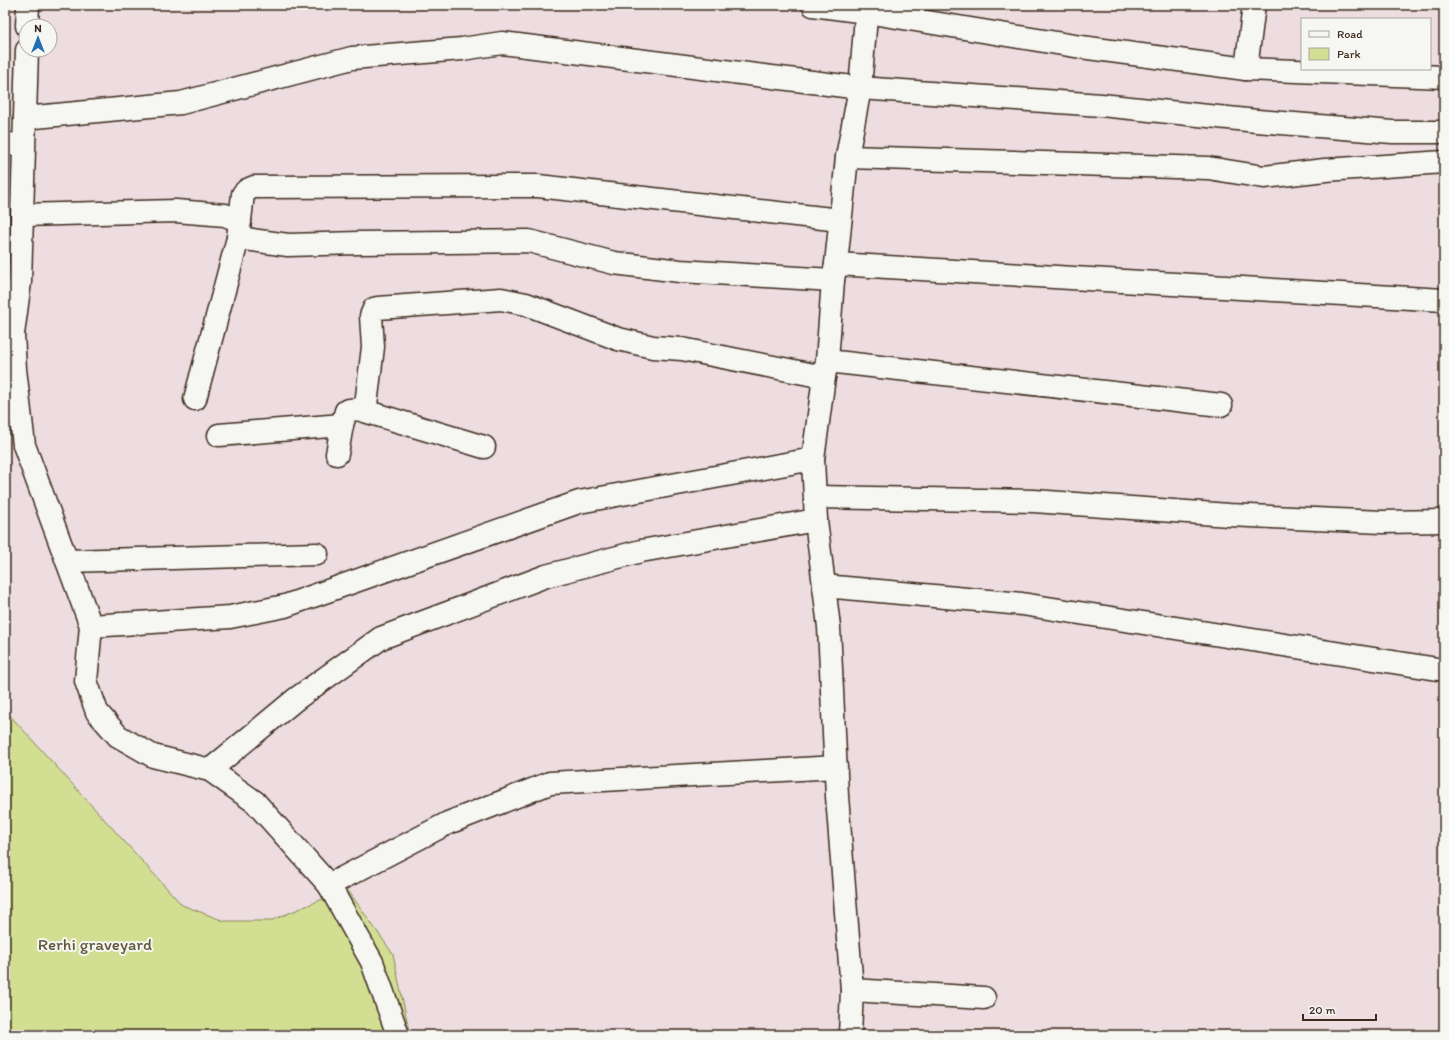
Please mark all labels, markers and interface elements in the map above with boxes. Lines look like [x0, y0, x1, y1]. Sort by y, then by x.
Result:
north arrow [18, 18, 58, 58]
legend [1301, 18, 1431, 70]
text: N [34, 22, 42, 35]
text: Road [1337, 27, 1363, 41]
text: Park [1337, 47, 1361, 61]
park label: Rerhi graveyard [38, 934, 152, 954]
scale bar [1303, 996, 1376, 1022]
text: 20 m [1309, 1003, 1336, 1017]

